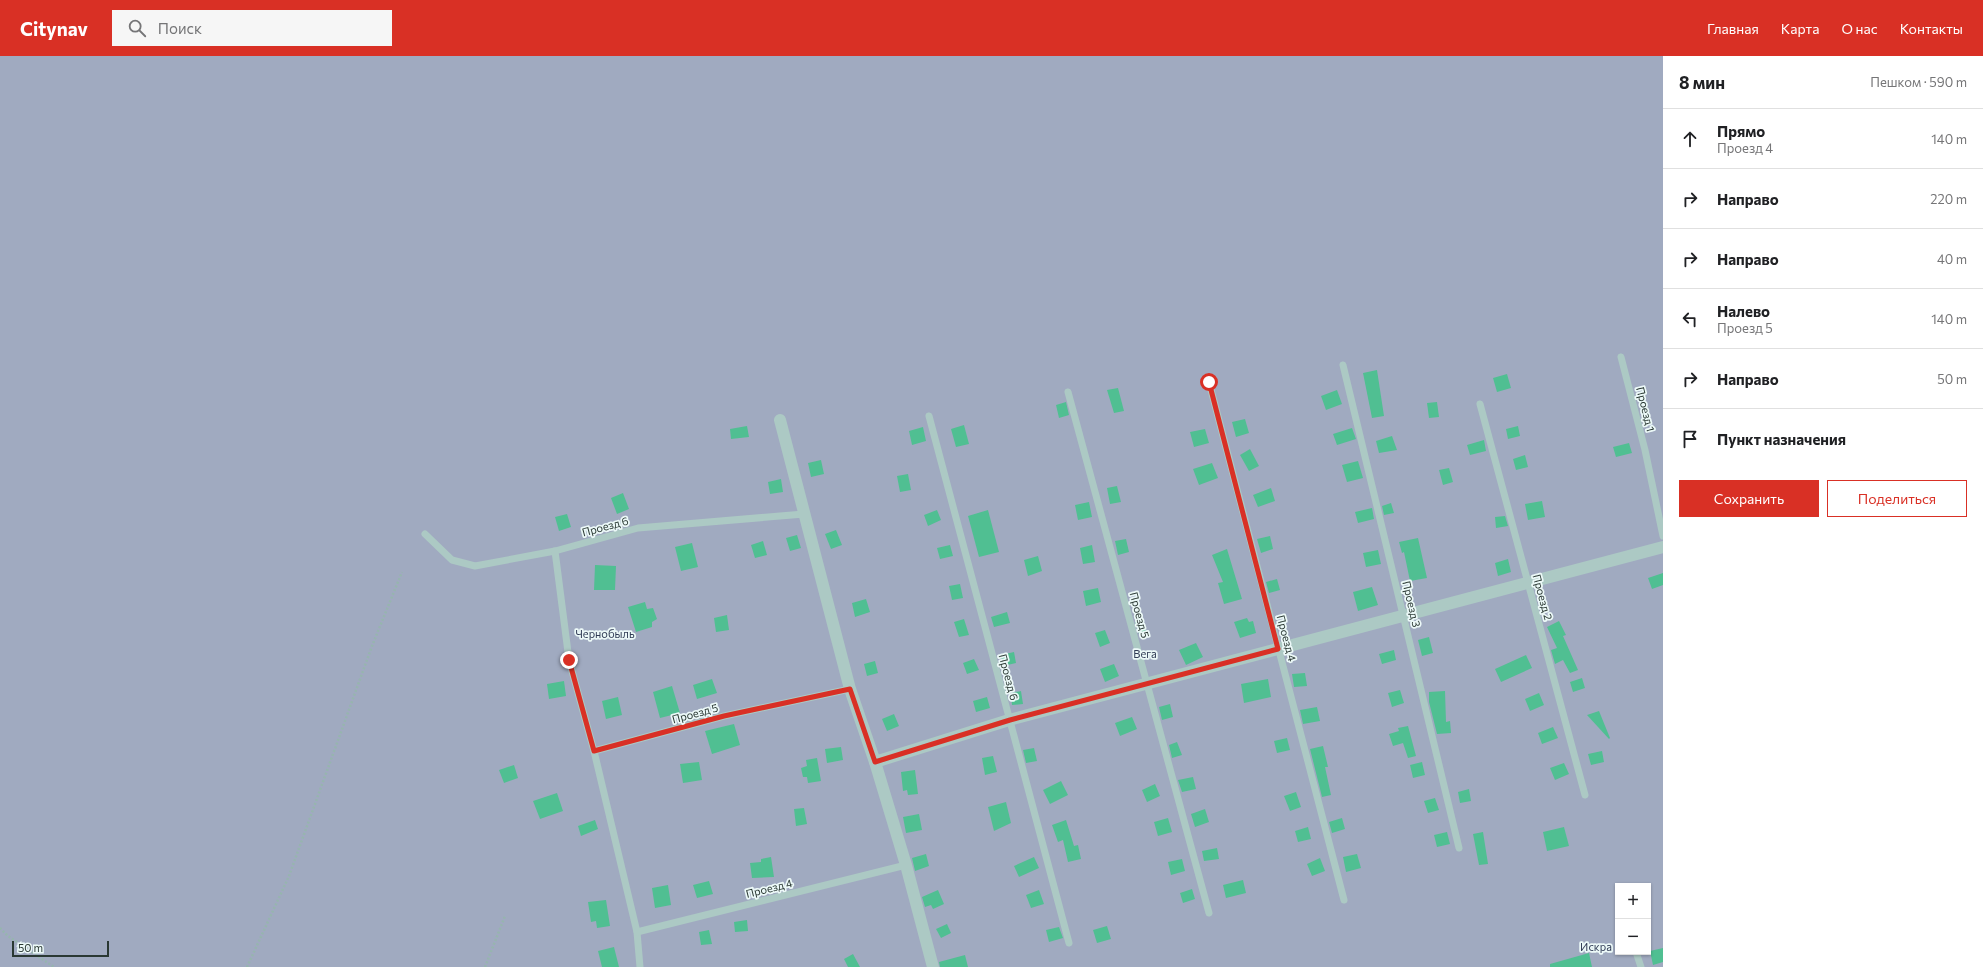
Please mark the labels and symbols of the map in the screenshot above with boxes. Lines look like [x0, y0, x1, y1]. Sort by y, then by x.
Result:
route start [1200, 373, 1218, 391]
street label: Проезд 1 [1634, 385, 1658, 433]
street label: Проезд 6 [580, 513, 630, 538]
street label: Проезд 2 [1531, 573, 1555, 621]
street label: Проезд 3 [1400, 580, 1424, 628]
street label: Проезд 5 [1128, 591, 1152, 639]
street label: Проезд 4 [1275, 613, 1300, 663]
park label: Чернобыль [575, 627, 635, 640]
park label: Вега [1133, 647, 1157, 660]
route end [560, 651, 578, 669]
street label: Проезд 6 [997, 652, 1022, 702]
street label: Проезд 5 [671, 701, 719, 725]
street label: Проезд 4 [744, 876, 794, 900]
scale bar [12, 939, 109, 958]
park label: Искра [1580, 940, 1612, 953]

